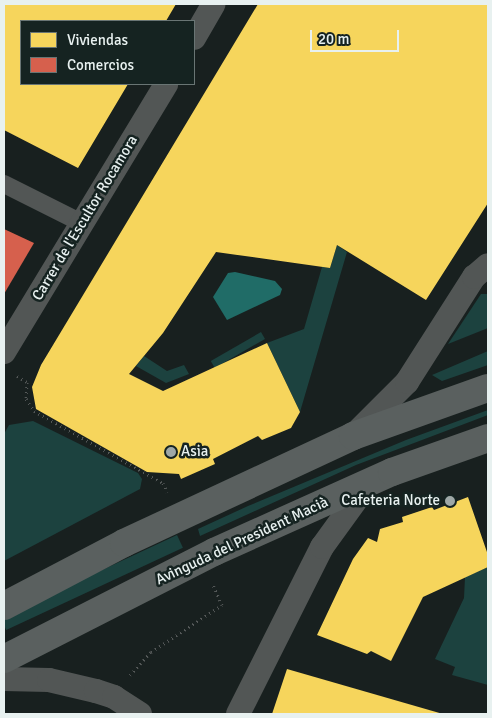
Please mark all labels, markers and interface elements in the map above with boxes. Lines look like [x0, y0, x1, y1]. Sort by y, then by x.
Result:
legend [20, 20, 195, 85]
scale bar [312, 20, 401, 52]
text: 20 m [318, 30, 349, 48]
text: Viviendas [67, 31, 128, 49]
text: Comercios [67, 56, 134, 74]
street label: Carrer de l'Escultor Rocamora [28, 132, 142, 304]
place label: Asia [181, 443, 208, 461]
marker: Asia [165, 446, 177, 458]
place label: Cafeteria Norte [341, 492, 440, 510]
street label: Avinguda del President Macià [153, 493, 331, 589]
marker: Cafeteria Norte [444, 495, 456, 507]

